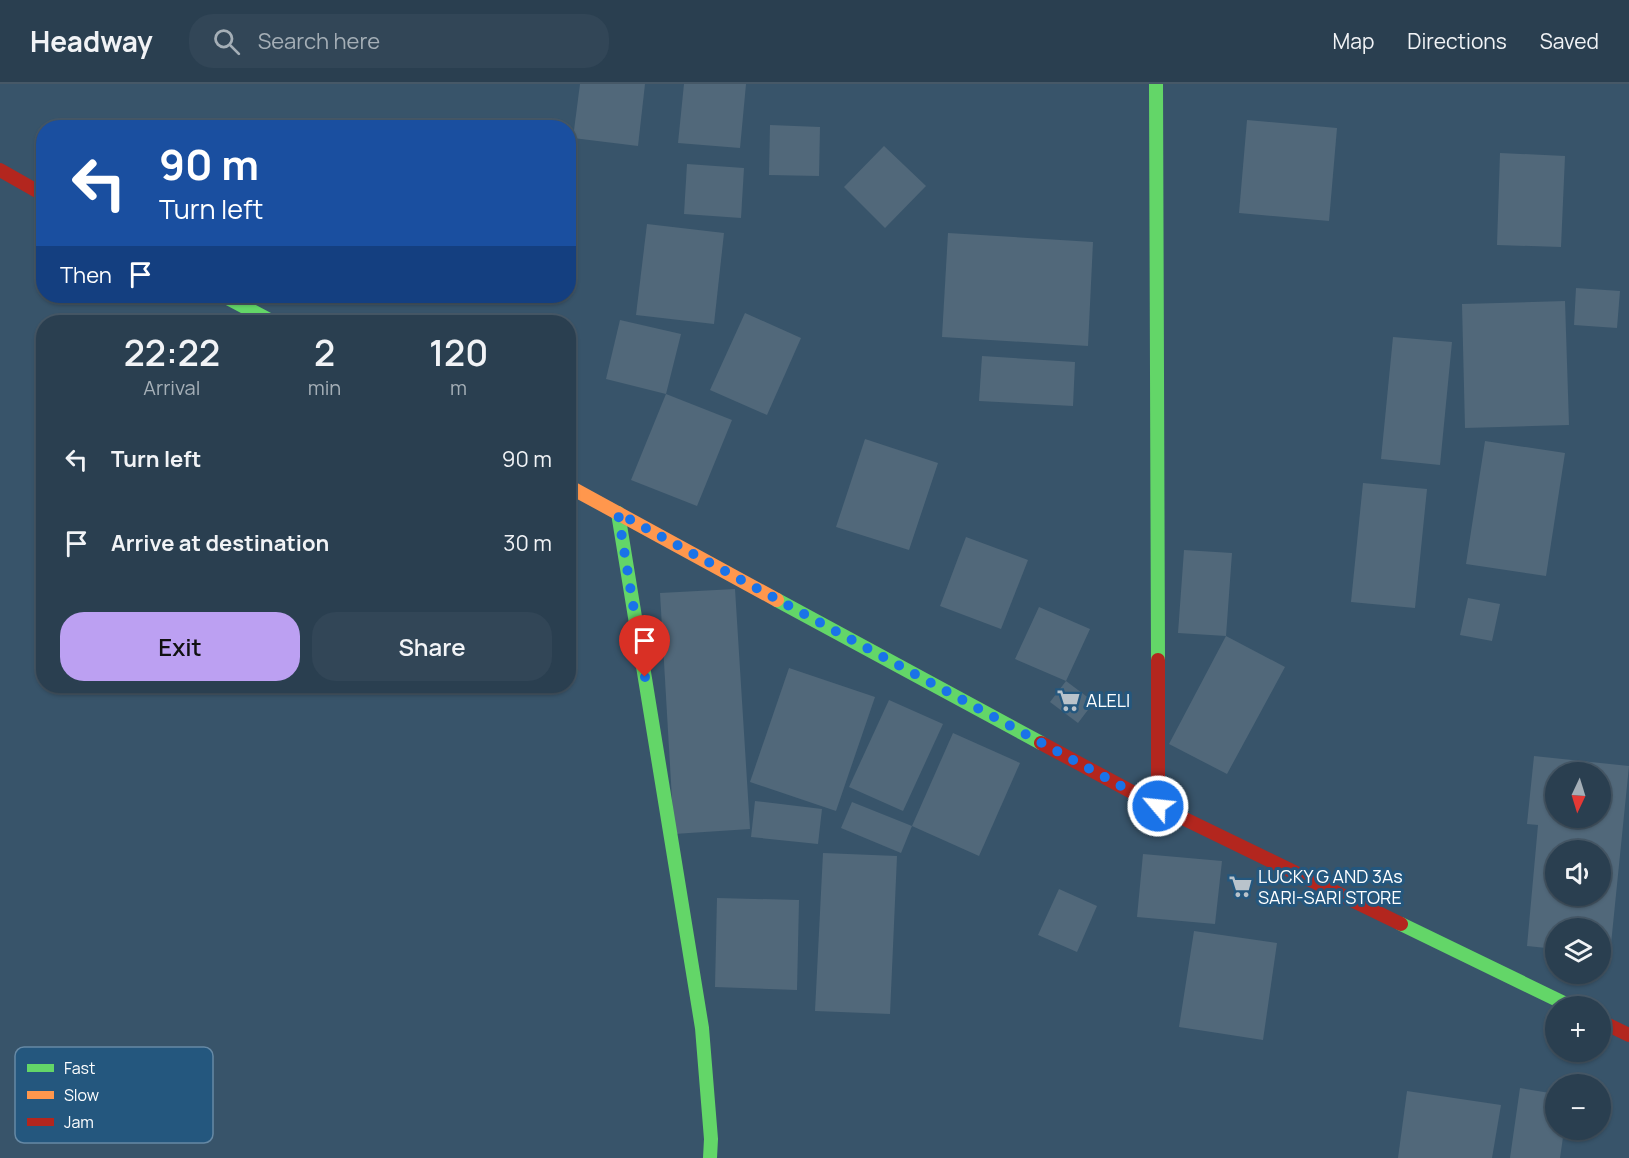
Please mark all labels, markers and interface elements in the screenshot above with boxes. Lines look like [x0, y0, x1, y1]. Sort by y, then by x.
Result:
search box [189, 14, 609, 68]
text: Headway [30, 22, 153, 60]
icon: search [210, 25, 243, 58]
text: Search here [258, 26, 380, 56]
text: Map [1333, 27, 1374, 55]
text: Directions [1407, 27, 1507, 55]
text: Saved [1540, 27, 1599, 55]
text: 90 m [159, 135, 259, 193]
icon: left [60, 144, 138, 222]
text: Turn left [159, 190, 263, 227]
icon: arrive [124, 258, 157, 291]
text: Then [60, 260, 112, 290]
text: 22:22 [124, 328, 220, 377]
text: 2 [314, 328, 335, 377]
text: 120 [429, 328, 488, 377]
text: Arrival [143, 374, 200, 401]
text: min [308, 374, 341, 401]
text: m [450, 374, 467, 401]
icon: left [60, 443, 93, 476]
text: Turn left [111, 444, 201, 474]
text: 90 m [502, 444, 552, 474]
icon: arrive [60, 527, 93, 560]
text: Arrive at destination [111, 528, 329, 558]
text: 30 m [503, 528, 552, 558]
button: Exit [60, 612, 300, 681]
button: Share [312, 612, 552, 681]
pin [619, 615, 670, 677]
icon: arrive [628, 624, 661, 657]
supermarket icon: ALELI [1055, 688, 1081, 714]
place label: ALELI [1086, 688, 1130, 712]
north arrow [1545, 762, 1611, 828]
map controls [1545, 762, 1611, 1140]
position arrow [1126, 774, 1190, 838]
button: sound [1545, 840, 1611, 906]
place label: LUCKY G AND 3As SARI-SARI STORE [1258, 864, 1403, 909]
supermarket icon: LUCKY G AND 3As SARI-SARI STORE [1227, 874, 1253, 900]
button: layers [1545, 918, 1611, 984]
button: + [1545, 996, 1611, 1062]
legend [15, 1047, 213, 1143]
text: Fast [64, 1057, 95, 1079]
button: − [1545, 1074, 1611, 1140]
text: Slow [64, 1084, 99, 1106]
text: Jam [64, 1111, 94, 1133]

